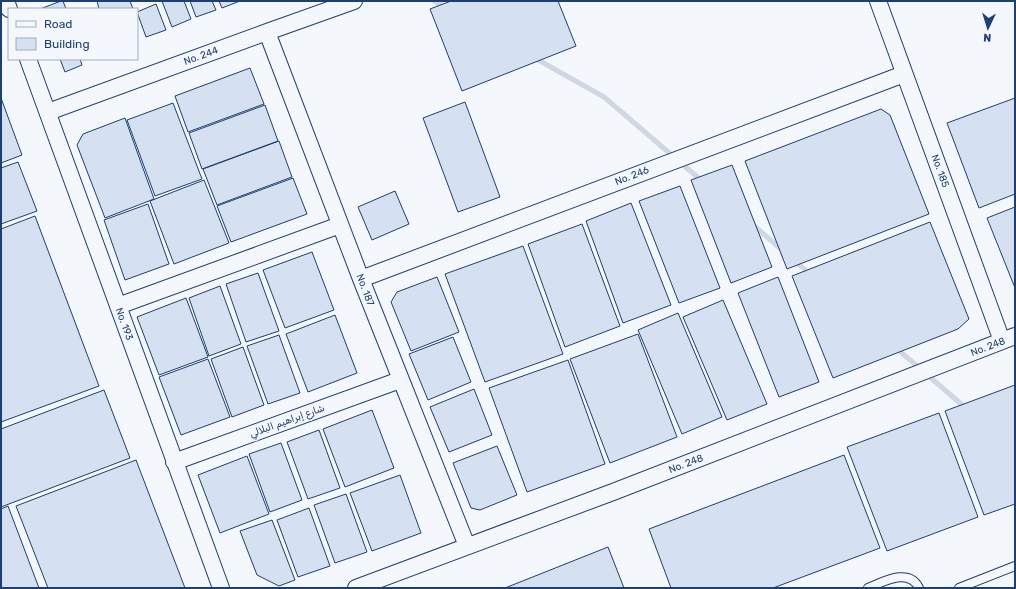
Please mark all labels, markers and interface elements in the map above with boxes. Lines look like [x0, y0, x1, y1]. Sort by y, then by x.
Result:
legend [8, 8, 138, 60]
north arrow [968, 8, 1008, 48]
text: Road [44, 17, 72, 31]
text: N [983, 31, 992, 44]
text: Building [44, 37, 90, 51]
street label: No. 244 [182, 44, 220, 68]
street label: No. 185 [929, 153, 951, 189]
street label: No. 246 [613, 164, 651, 188]
street label: No. 187 [353, 272, 377, 308]
street label: No. 193 [113, 306, 135, 342]
street label: No. 248 [969, 335, 1007, 359]
street label: شارع إبراهيم البلالي [248, 402, 327, 442]
street label: No. 248 [667, 452, 705, 476]

